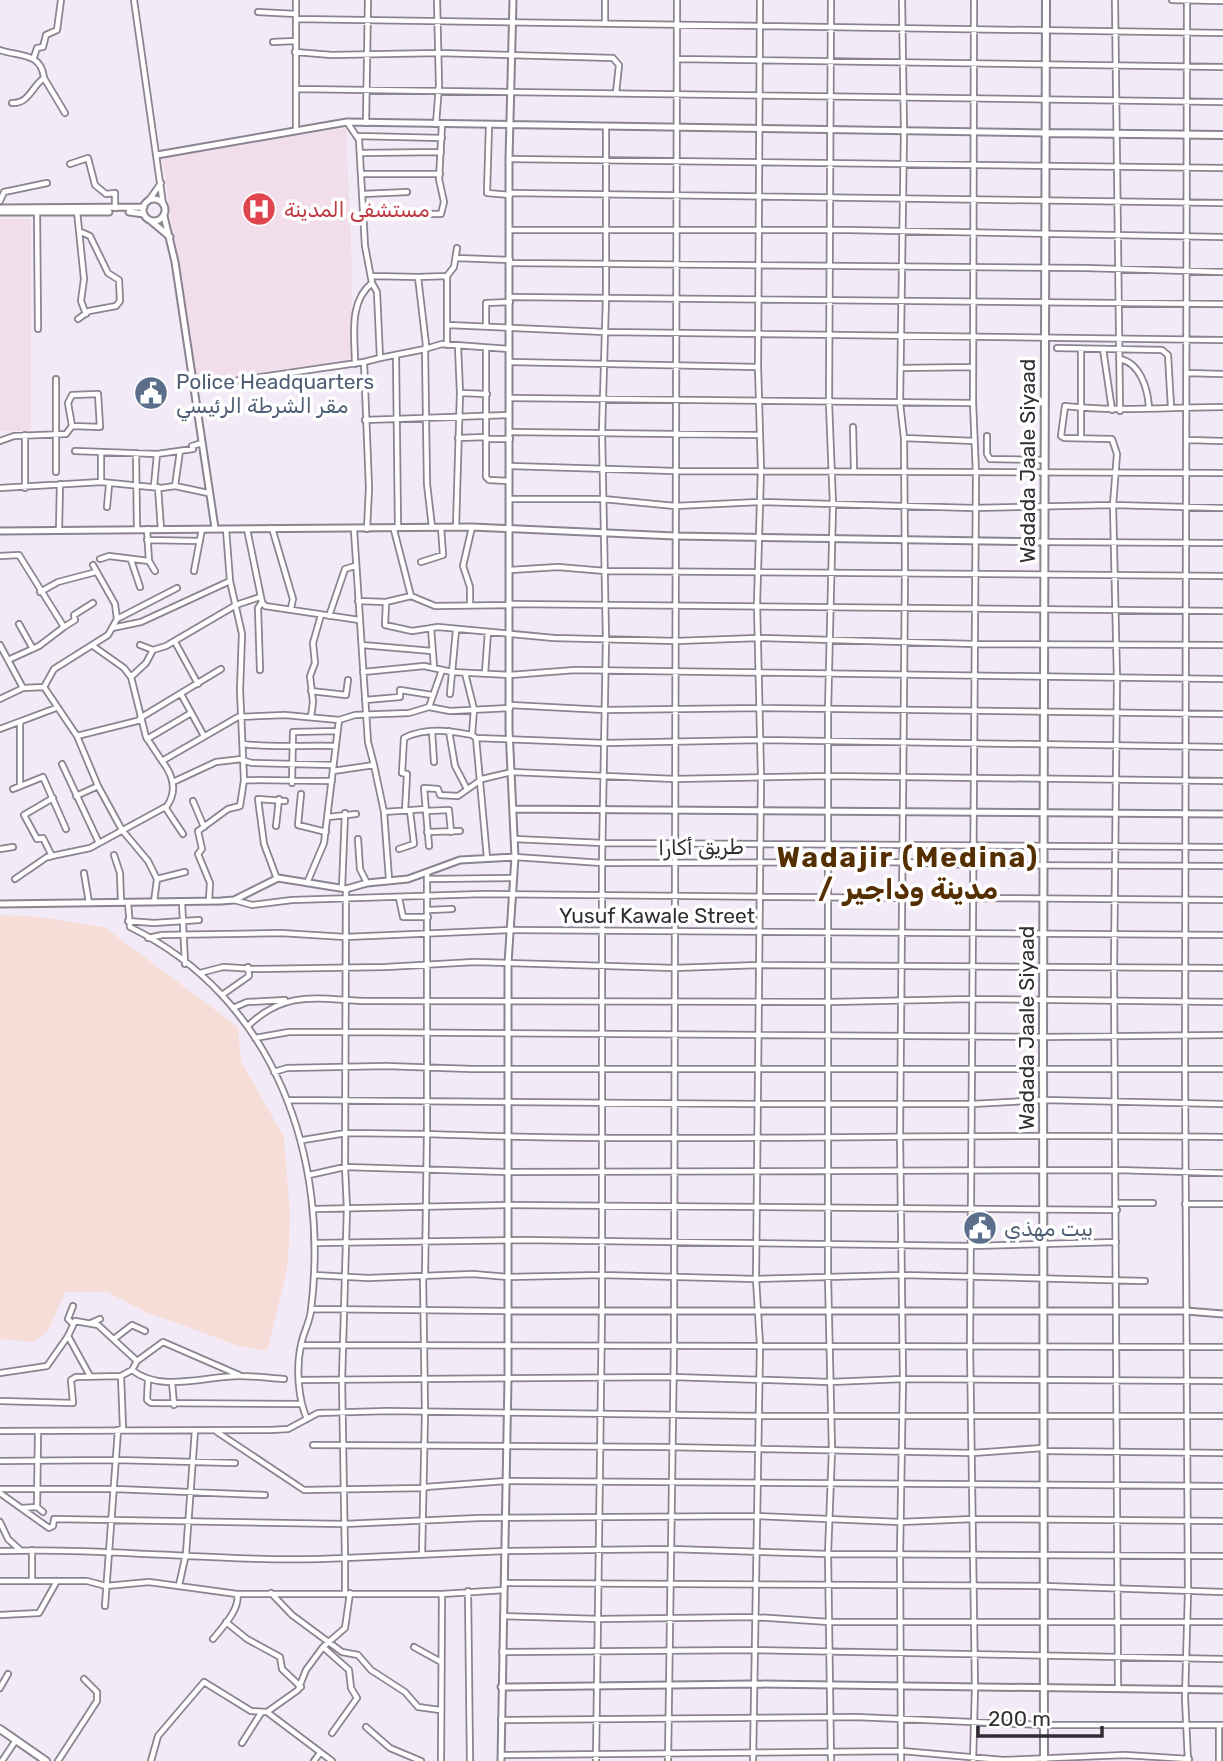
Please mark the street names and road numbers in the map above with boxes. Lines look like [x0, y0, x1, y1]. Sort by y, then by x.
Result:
street label: Wadada Jaale Siyaad [1015, 359, 1040, 563]
street label: طريق أكارا [658, 834, 744, 860]
street label: Yusuf Kawale Street [559, 903, 755, 928]
street label: Wadada Jaale Siyaad [1014, 926, 1039, 1130]

